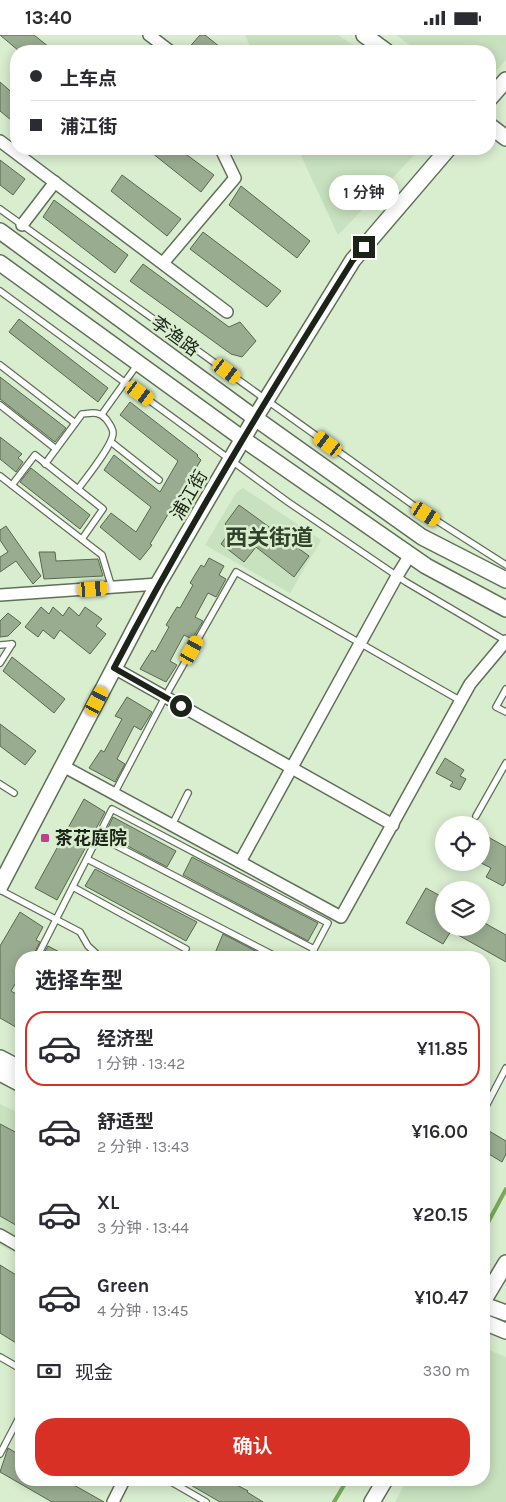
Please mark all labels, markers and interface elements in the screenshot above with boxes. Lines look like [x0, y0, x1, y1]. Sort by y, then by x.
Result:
text: 13:40 [25, 7, 72, 29]
text: 上车点 [60, 68, 117, 90]
text: 浦江街 [60, 116, 117, 138]
callout: 1 分钟 [329, 175, 399, 209]
text: 1 分钟 [343, 183, 385, 202]
route end [353, 236, 375, 258]
street label: 李渔路 [147, 311, 203, 361]
car [210, 356, 243, 386]
car [123, 378, 156, 408]
car [311, 429, 344, 459]
street label: 浦江街 [166, 466, 212, 524]
car [409, 500, 442, 528]
district label: 西关街道 [225, 525, 313, 551]
car [77, 580, 108, 598]
car [178, 633, 205, 667]
car [83, 684, 110, 718]
route start [170, 695, 192, 717]
map controls [435, 816, 490, 936]
button: locate [435, 816, 490, 871]
place label: 茶花庭院 [55, 827, 127, 849]
marker: 茶花庭院 [39, 832, 51, 844]
button: layers [435, 881, 490, 936]
text: 选择车型 [35, 968, 123, 994]
icon: car [37, 1026, 82, 1071]
text: 经济型 [97, 1028, 154, 1050]
text: ¥11.85 [417, 1038, 468, 1060]
text: 1 分钟 · 13:42 [97, 1054, 185, 1073]
icon: car [37, 1109, 82, 1154]
text: 舒适型 [97, 1111, 154, 1133]
text: ¥16.00 [412, 1121, 468, 1143]
text: 2 分钟 · 13:43 [97, 1137, 189, 1156]
icon: car [37, 1192, 82, 1237]
text: XL [97, 1192, 119, 1214]
text: ¥20.15 [412, 1204, 468, 1226]
text: 3 分钟 · 13:44 [97, 1218, 189, 1237]
icon: car [37, 1275, 82, 1320]
text: Green [97, 1275, 149, 1297]
text: ¥10.47 [414, 1287, 468, 1309]
text: 4 分钟 · 13:45 [97, 1301, 189, 1320]
icon: cash [35, 1357, 63, 1385]
text: 330 m [423, 1361, 470, 1380]
text: 现金 [75, 1362, 113, 1384]
button: 确认 [35, 1418, 470, 1476]

